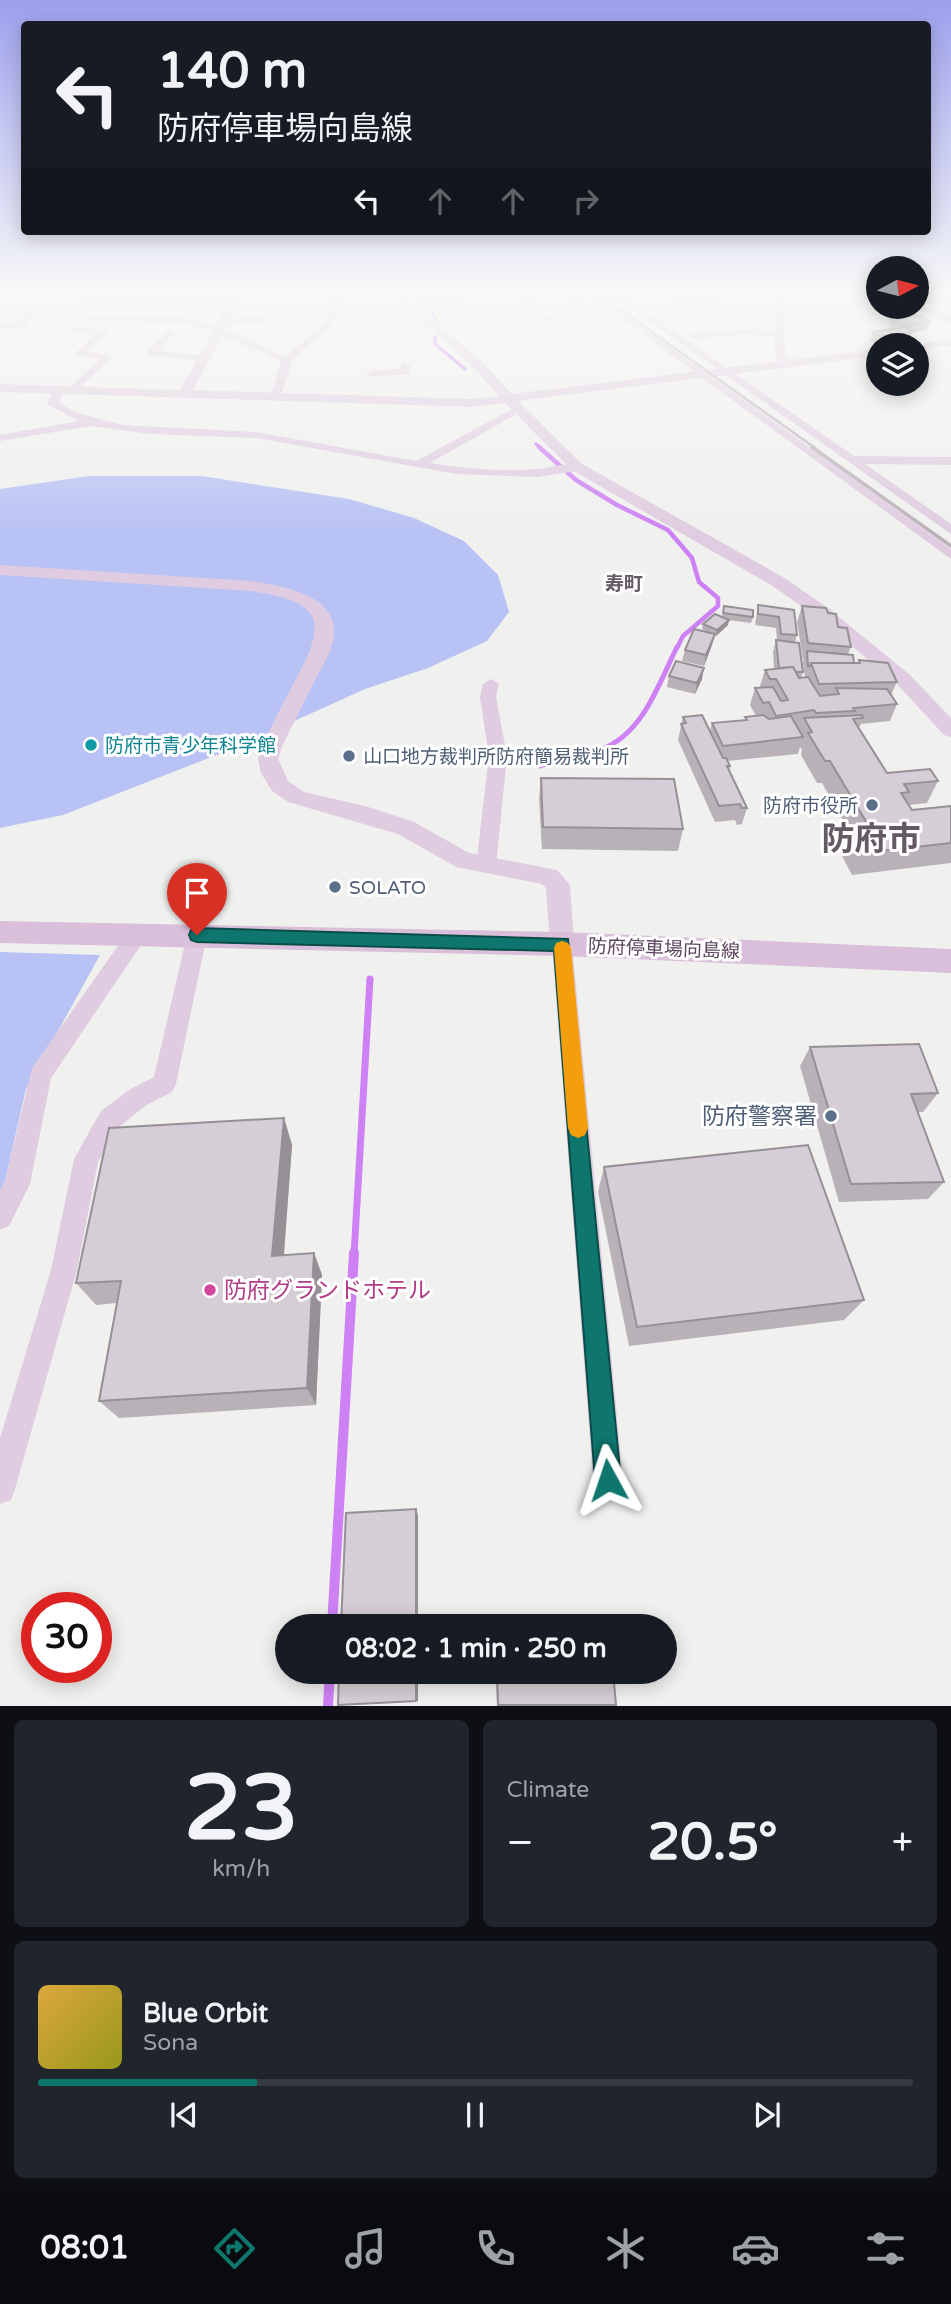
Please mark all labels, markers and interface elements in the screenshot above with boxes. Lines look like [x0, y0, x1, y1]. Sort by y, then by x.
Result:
text: 140 m [157, 42, 307, 101]
icon: left [42, 49, 133, 140]
text: 防府停車場向島線 [157, 110, 413, 148]
icon: left [348, 182, 386, 220]
icon: ahead [421, 182, 459, 220]
icon: ahead [494, 182, 532, 220]
icon: right [567, 182, 605, 220]
north arrow [866, 256, 929, 318]
map controls [866, 256, 929, 396]
button: layers [866, 333, 929, 396]
district label: 寿町 [605, 573, 643, 595]
place label: 防府市青少年科学館 [105, 735, 276, 757]
marker: 防府市青少年科学館 [83, 737, 99, 753]
place label: 山口地方裁判所防府簡易裁判所 [363, 746, 629, 768]
marker: 山口地方裁判所防府簡易裁判所 [341, 748, 357, 764]
place label: 防府市役所 [763, 795, 858, 817]
marker: 防府市役所 [864, 797, 880, 813]
district label: 防府市 [822, 820, 921, 859]
pin [167, 863, 227, 935]
icon: arrive [178, 874, 216, 912]
place label: SOLATO [349, 877, 426, 899]
marker: SOLATO [327, 879, 343, 895]
street label: 防府停車場向島線 [588, 935, 740, 963]
place label: 防府警察署 [702, 1103, 817, 1131]
marker: 防府警察署 [823, 1108, 839, 1124]
place label: 防府グランドホテル [224, 1277, 431, 1305]
marker: 防府グランドホテル [202, 1282, 218, 1298]
position arrow [571, 1443, 645, 1517]
speed limit sign: 30 [21, 1592, 112, 1683]
text: 08:02 · 1 min · 250 m [345, 1633, 607, 1664]
text: 23 [184, 1754, 298, 1864]
text: Climate [507, 1776, 589, 1804]
text: 20.5° [648, 1811, 778, 1874]
text: − [507, 1820, 534, 1866]
text: + [892, 1820, 913, 1866]
text: km/h [212, 1855, 270, 1883]
text: Blue Orbit [143, 1998, 268, 2029]
text: Sona [143, 2029, 198, 2057]
icon: previous [165, 2096, 203, 2134]
icon: pause [456, 2096, 494, 2134]
icon: next [748, 2096, 786, 2134]
icon: directions [210, 2224, 259, 2273]
icon: music [341, 2224, 390, 2273]
icon: phone [471, 2224, 520, 2273]
icon: climate [601, 2224, 650, 2273]
icon: car [731, 2224, 780, 2273]
icon: filters [861, 2224, 910, 2273]
text: 08:01 [41, 2229, 129, 2267]

